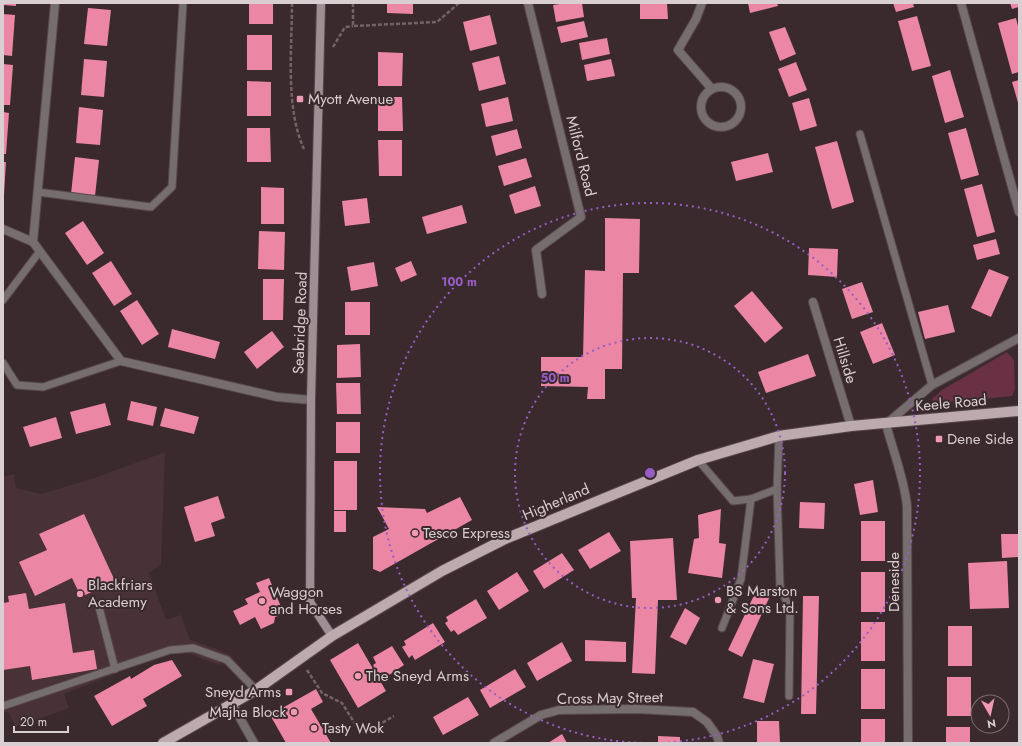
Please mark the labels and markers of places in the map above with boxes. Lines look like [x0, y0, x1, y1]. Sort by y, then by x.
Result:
place label: Myott Avenue [308, 88, 393, 110]
marker: Myott Avenue [295, 94, 305, 104]
place label: Dene Side [947, 428, 1014, 450]
marker: Dene Side [934, 434, 944, 444]
centre of rings [643, 466, 657, 480]
place label: Tesco Express [423, 522, 510, 544]
marker: Tesco Express [410, 528, 420, 538]
place label: Blackfriars Academy [88, 574, 153, 613]
place label: BS Marston & Sons Ltd. [726, 580, 799, 619]
place label: Waggon and Horses [270, 581, 342, 620]
marker: Blackfriars Academy [75, 589, 85, 599]
marker: BS Marston & Sons Ltd. [713, 595, 723, 605]
marker: Waggon and Horses [257, 596, 267, 606]
place label: The Sneyd Arms [366, 665, 469, 687]
marker: The Sneyd Arms [353, 671, 363, 681]
place label: Sneyd Arms [205, 681, 281, 703]
marker: Sneyd Arms [284, 687, 294, 697]
place label: Majha Block [210, 701, 286, 723]
marker: Majha Block [289, 707, 299, 717]
place label: Tasty Wok [322, 717, 384, 739]
marker: Tasty Wok [309, 723, 319, 733]

